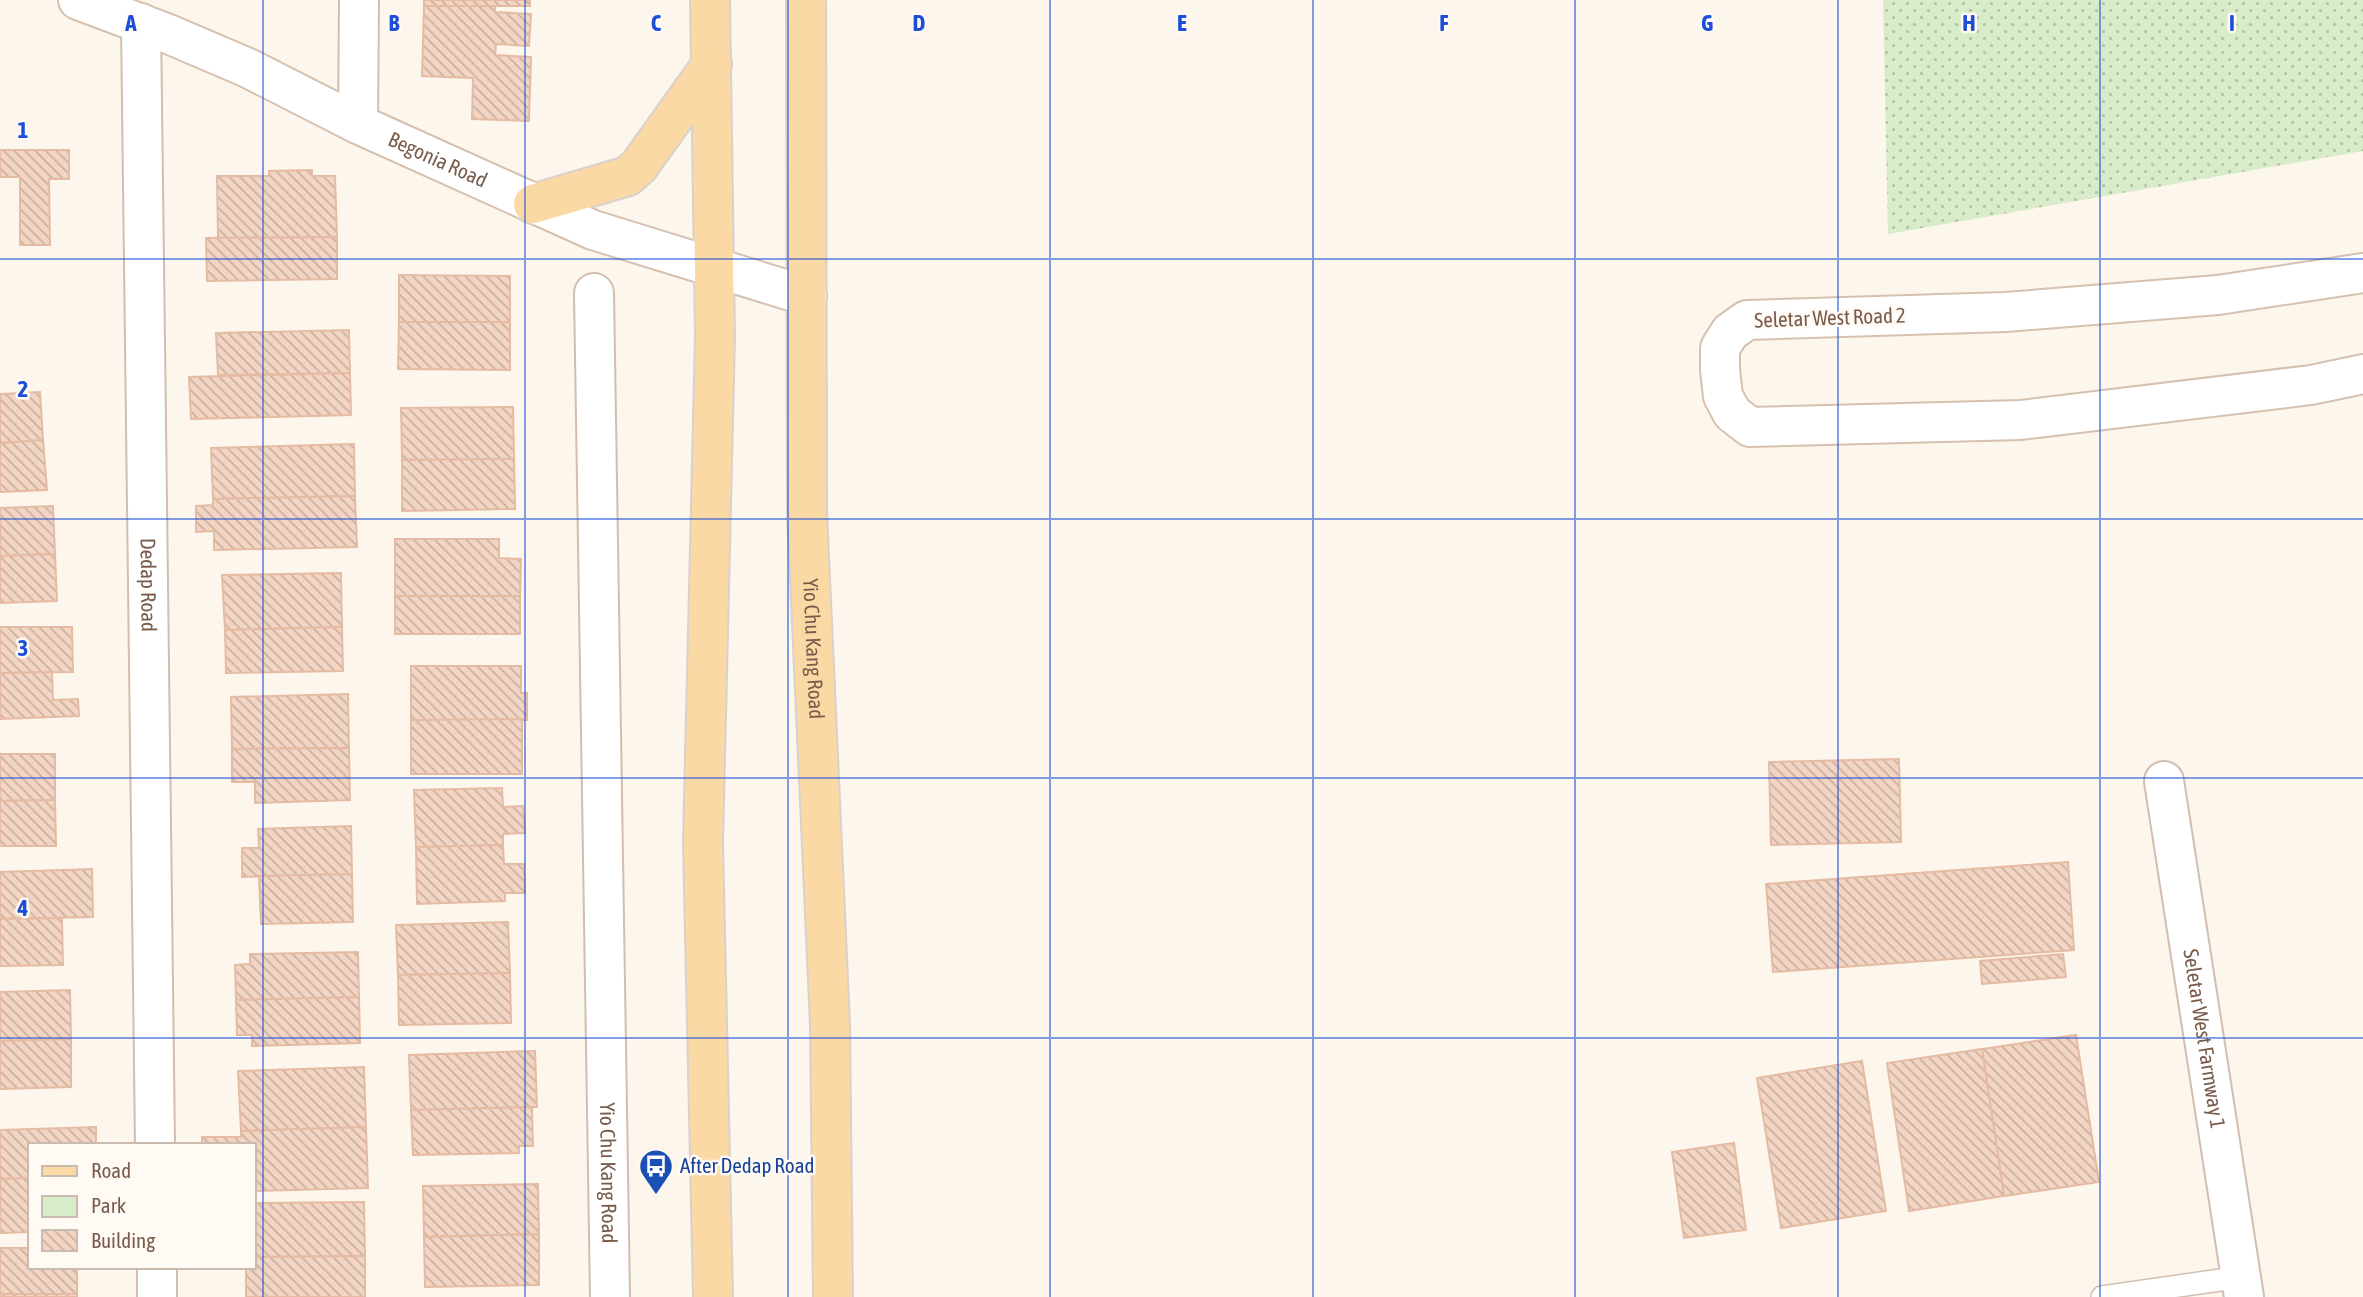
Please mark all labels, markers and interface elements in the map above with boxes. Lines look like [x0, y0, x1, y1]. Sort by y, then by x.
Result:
text: A [124, 10, 137, 36]
text: B [389, 10, 400, 36]
text: C [651, 10, 662, 36]
text: D [913, 10, 926, 36]
text: E [1177, 10, 1187, 36]
text: F [1439, 10, 1449, 36]
text: G [1701, 10, 1713, 36]
text: H [1962, 10, 1976, 36]
text: I [2229, 10, 2235, 36]
text: 1 [18, 117, 29, 143]
street label: Begonia Road [385, 126, 491, 192]
street label: Seletar West Road 2 [1754, 302, 1906, 332]
text: 2 [18, 376, 28, 402]
street label: Dedap Road [136, 538, 162, 632]
street label: Yio Chu Kang Road [799, 578, 829, 720]
text: 3 [18, 635, 28, 661]
text: 4 [17, 895, 29, 921]
street label: Seletar West Farmway 1 [2179, 947, 2231, 1130]
street label: Yio Chu Kang Road [596, 1102, 622, 1243]
legend [28, 1143, 256, 1269]
bus stop icon: After Dedap Road [637, 1147, 675, 1196]
place label: After Dedap Road [680, 1153, 814, 1177]
text: Road [91, 1158, 131, 1182]
text: Park [91, 1193, 126, 1217]
text: Building [91, 1228, 155, 1252]

